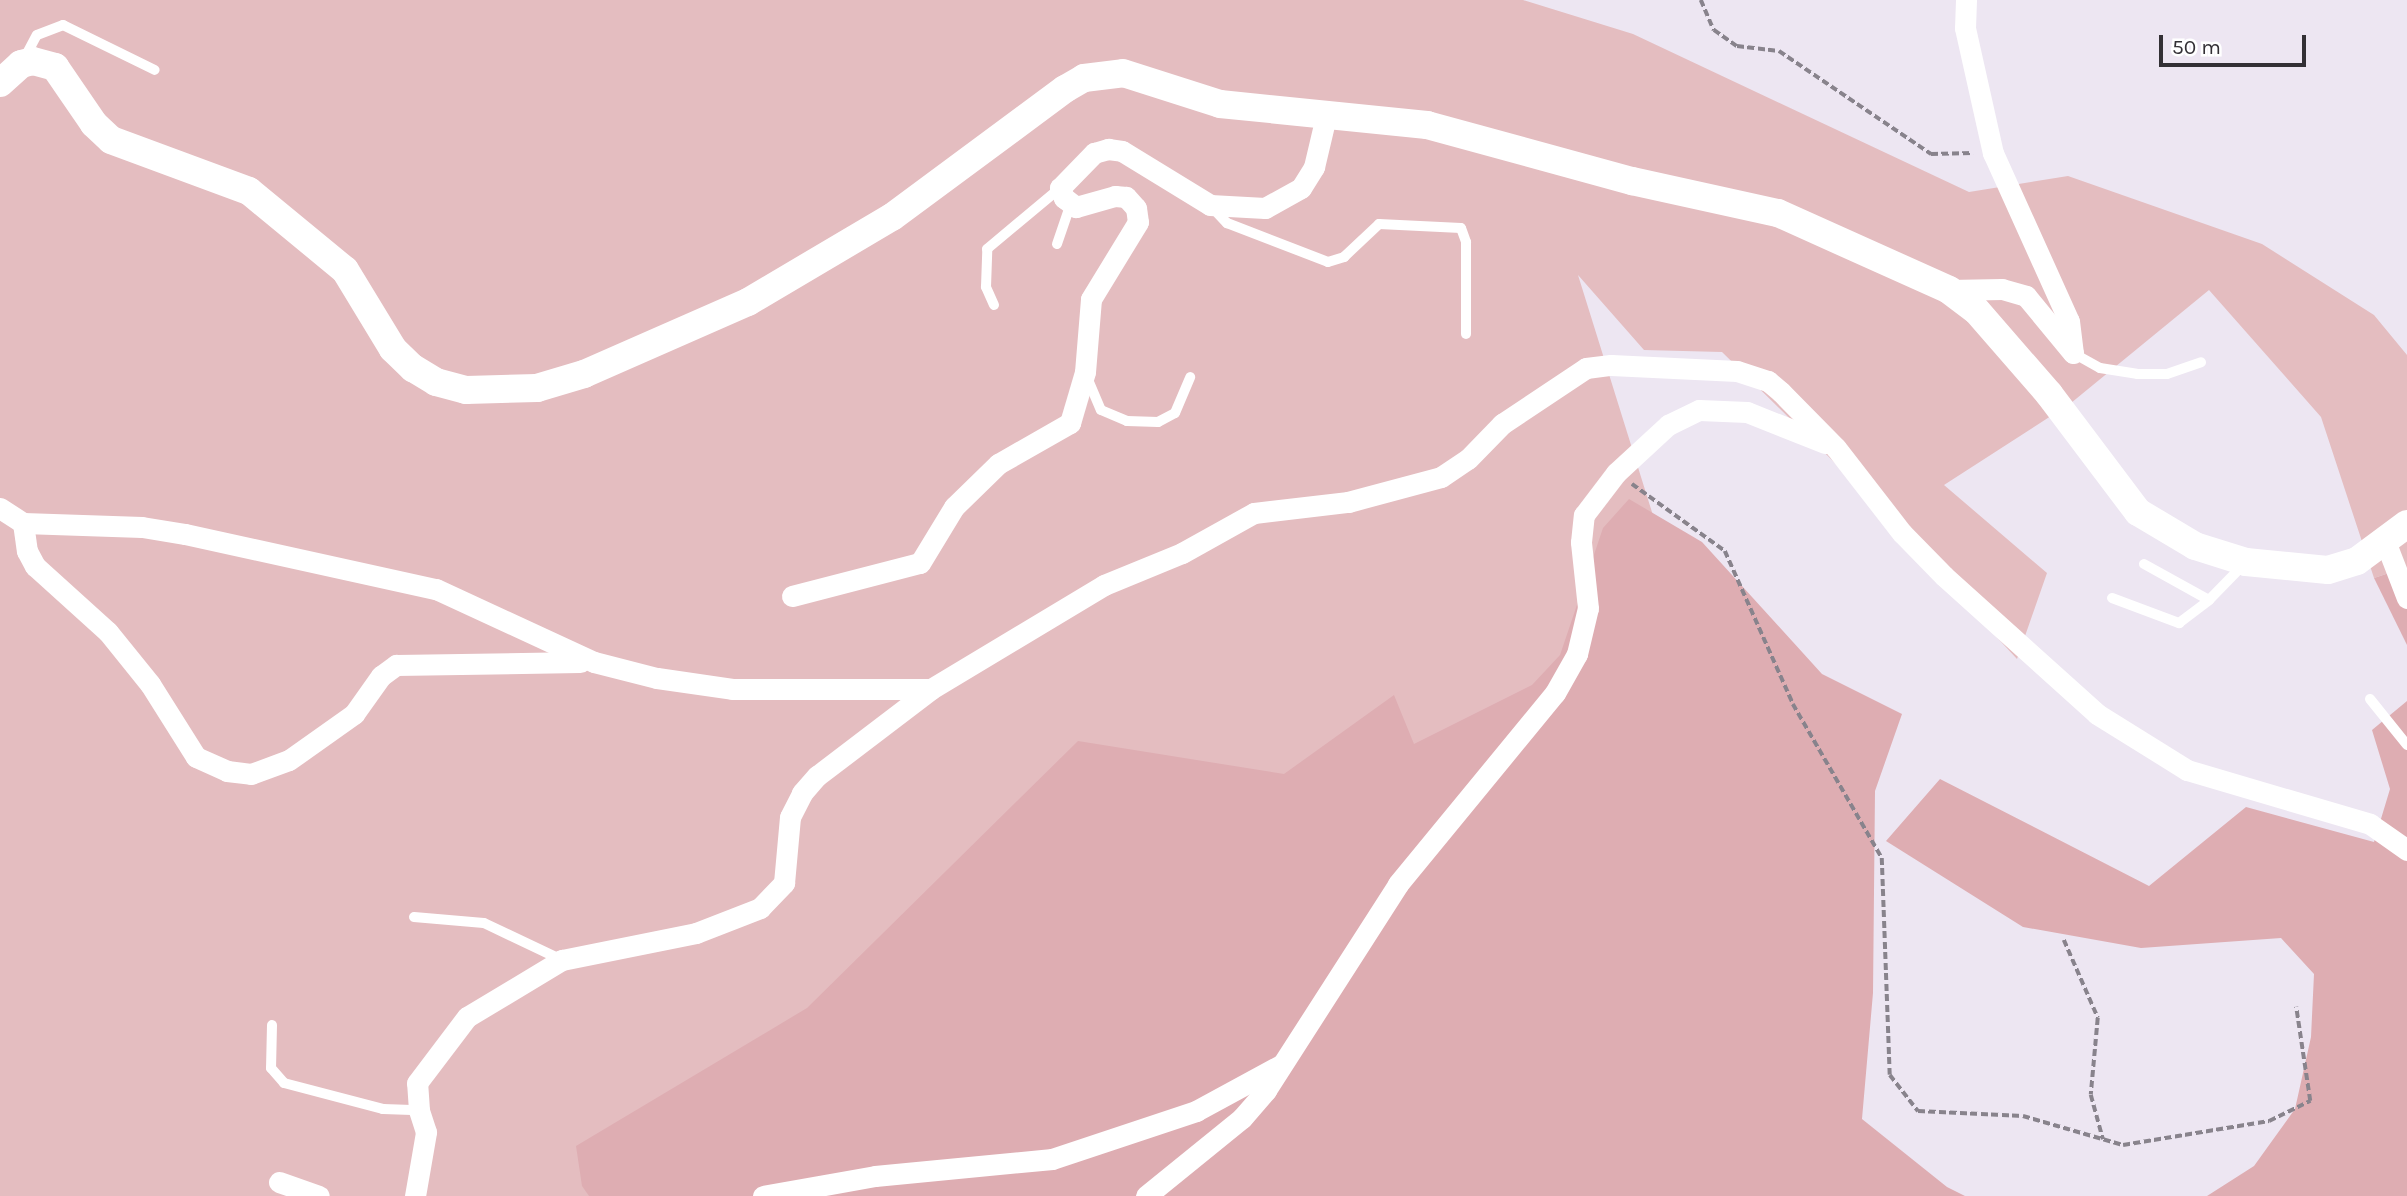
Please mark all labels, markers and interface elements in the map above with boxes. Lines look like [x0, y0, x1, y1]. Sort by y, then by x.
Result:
scale bar [2162, 21, 2309, 65]
text: 50 m [2172, 35, 2221, 59]

